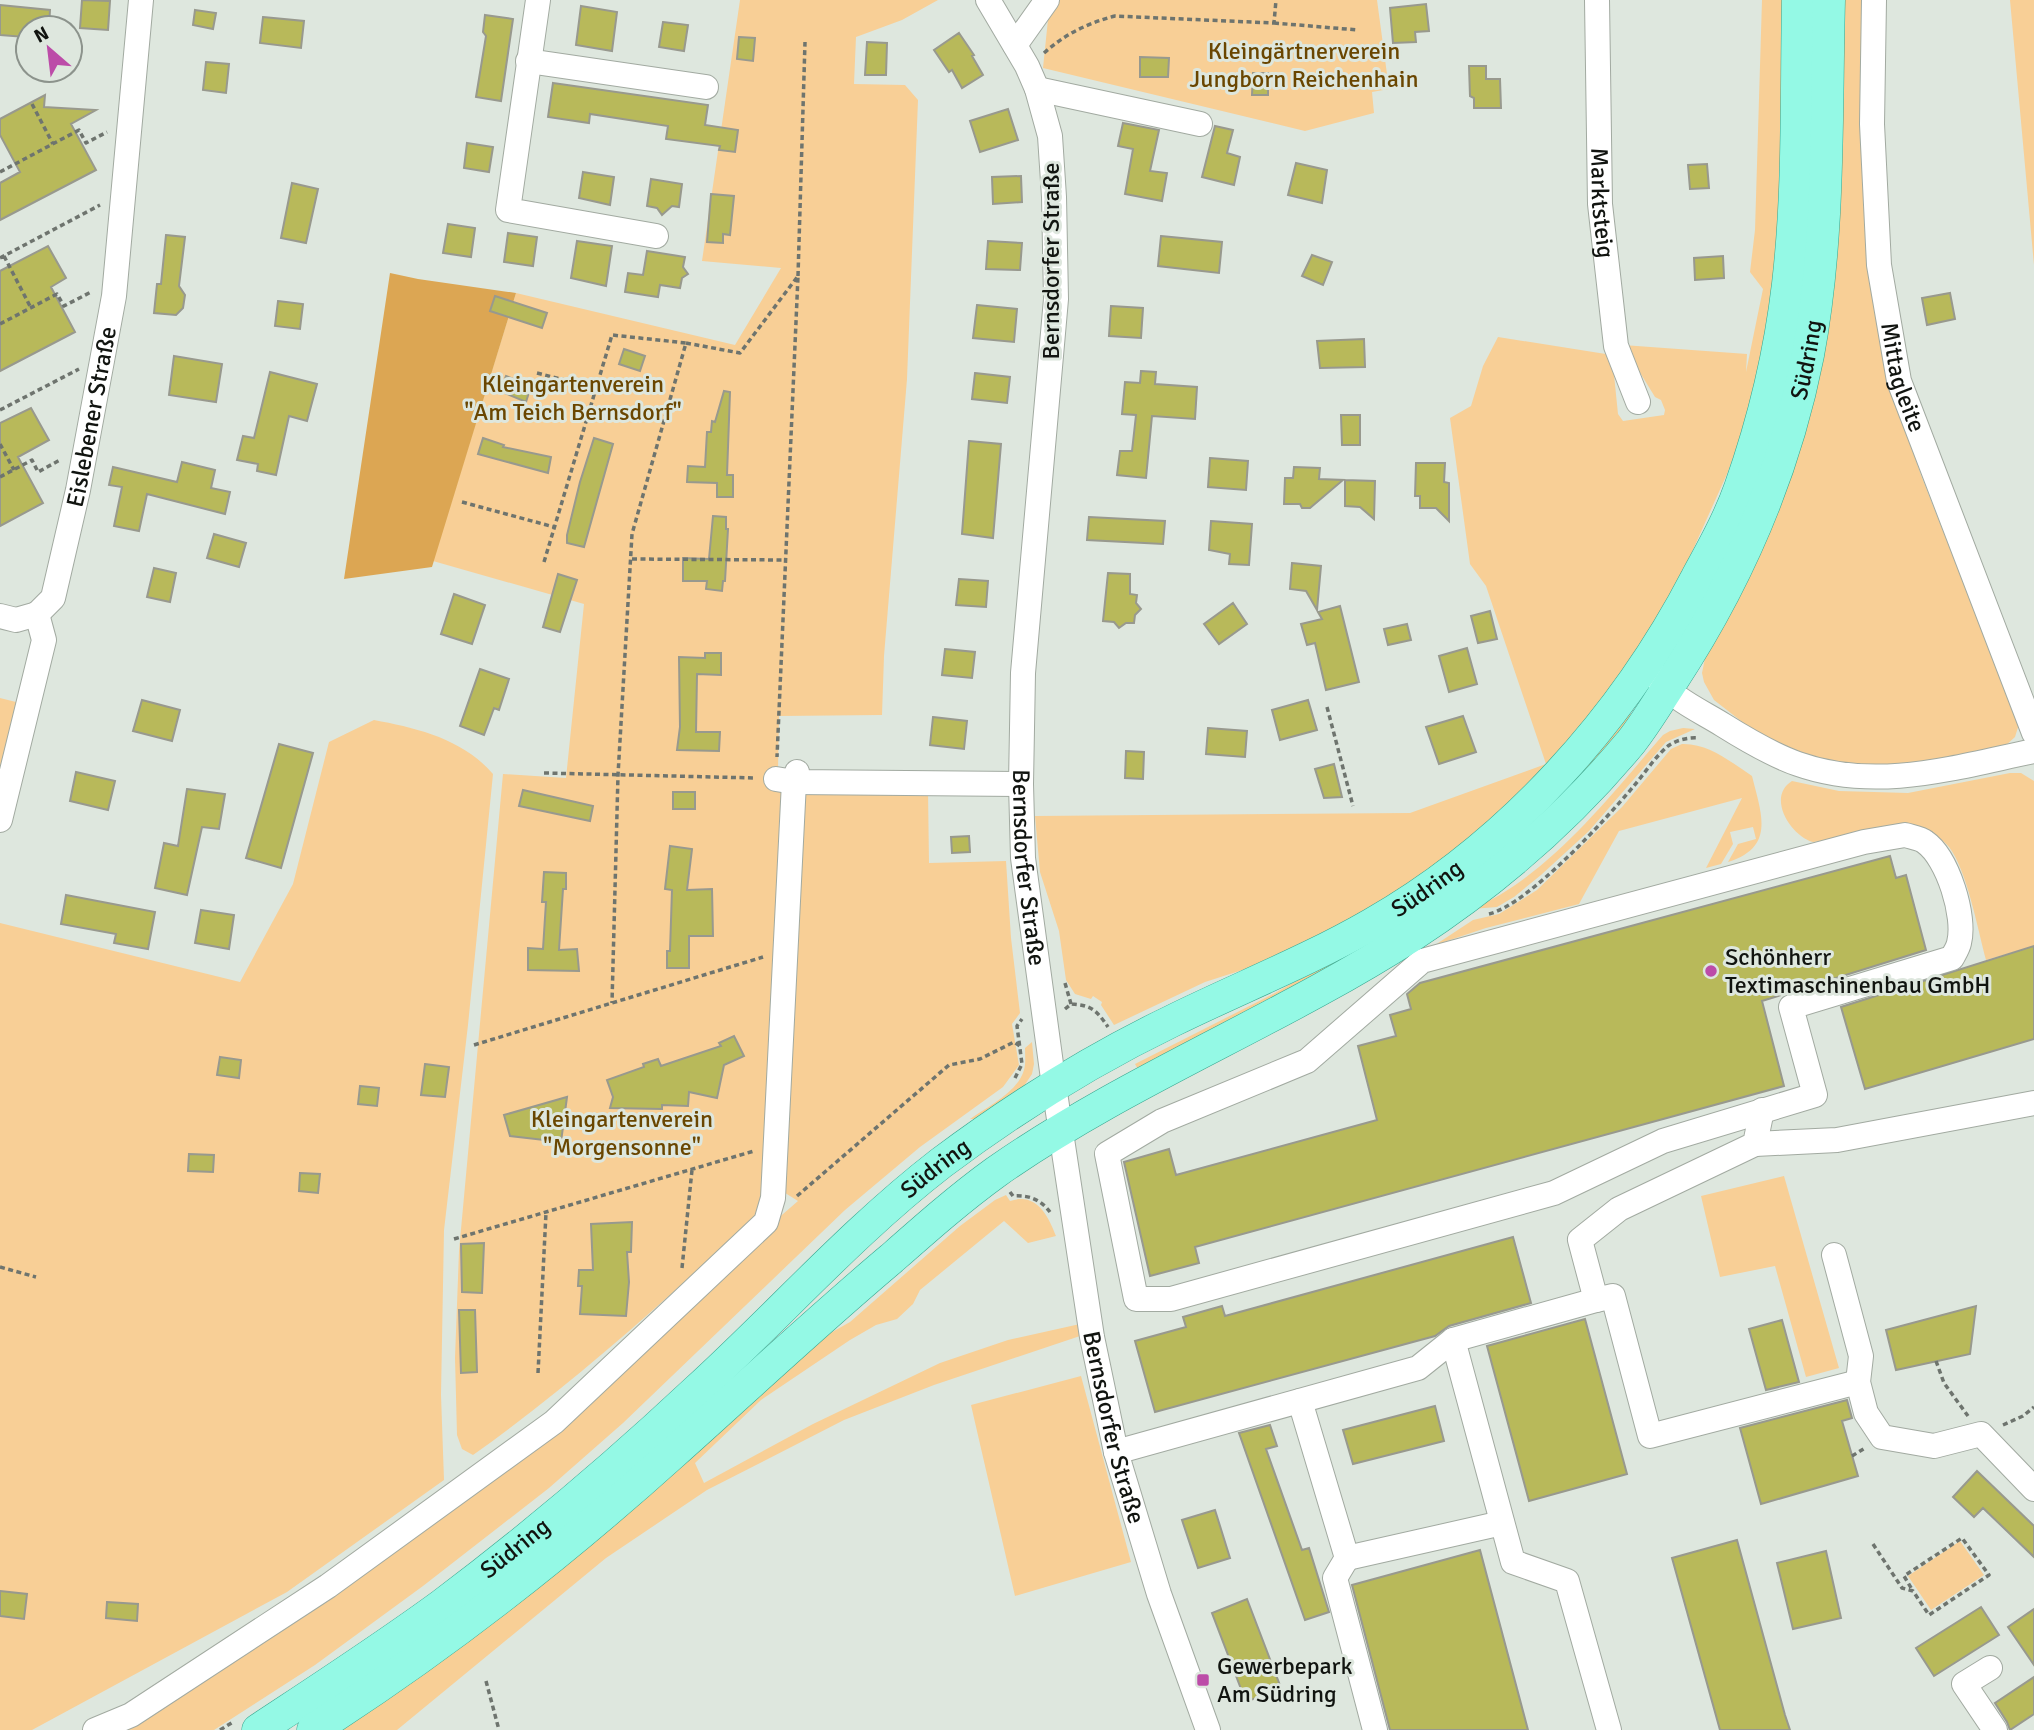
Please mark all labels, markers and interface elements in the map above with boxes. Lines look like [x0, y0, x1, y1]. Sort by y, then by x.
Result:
north arrow [14, 14, 84, 84]
text: N [30, 21, 53, 49]
park label: Kleingärtnerverein Jungborn Reichenhain [1190, 36, 1418, 94]
street label: Marktsteig [1584, 147, 1621, 260]
street label: Bernsdorfer Straße [1036, 162, 1066, 360]
street label: Südring [1783, 318, 1829, 403]
street label: Mittagleite [1874, 320, 1932, 436]
street label: Eislebener Straße [60, 324, 123, 510]
park label: Kleingartenverein "Am Teich Bernsdorf" [464, 369, 682, 427]
street label: Bernsdorfer Straße [1006, 769, 1052, 968]
street label: Südring [1386, 853, 1469, 924]
place label: Schönherr Textimaschinenbau GmbH [1725, 942, 1991, 1000]
marker: Schönherr Textimaschinenbau GmbH [1703, 963, 1719, 979]
park label: Kleingartenverein "Morgensonne" [531, 1104, 713, 1162]
street label: Südring [894, 1131, 976, 1205]
street label: Bernsdorfer Straße [1076, 1328, 1152, 1527]
street label: Südring [474, 1511, 556, 1585]
place label: Gewerbepark Am Südring [1217, 1651, 1352, 1709]
marker: Gewerbepark Am Südring [1195, 1672, 1211, 1688]

